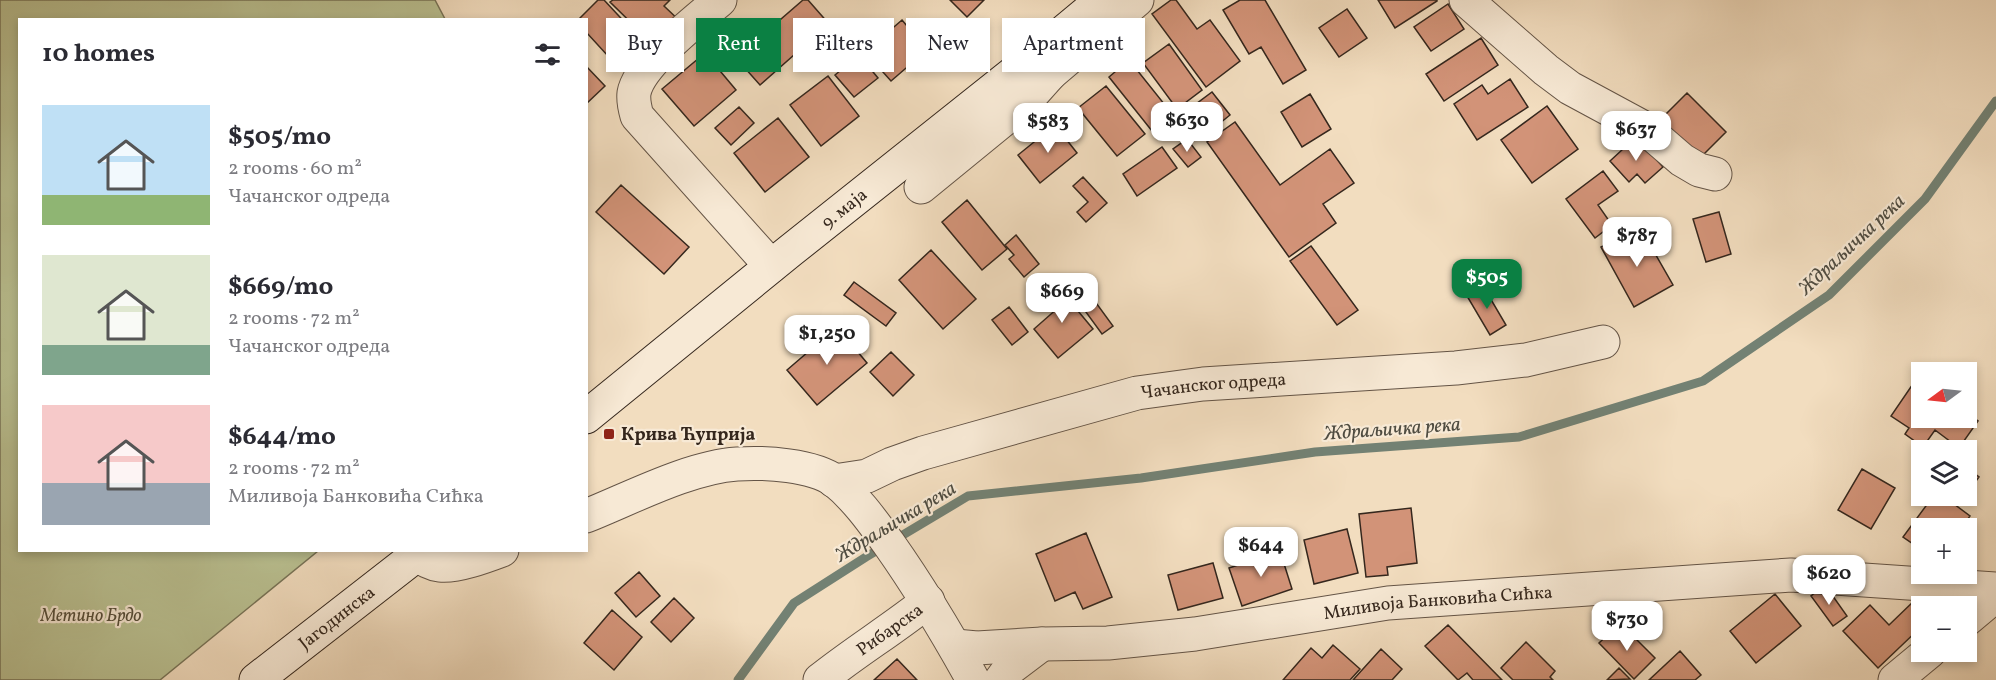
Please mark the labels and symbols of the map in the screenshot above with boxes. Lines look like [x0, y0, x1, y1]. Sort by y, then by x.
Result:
pin: $630 [1151, 102, 1223, 153]
pin: $583 [1012, 103, 1084, 154]
pin: $637 [1600, 111, 1672, 162]
street label: 9. маја [817, 183, 873, 235]
water label: Ждраљичка река [1792, 189, 1912, 303]
pin: $787 [1601, 217, 1673, 268]
pin: $505 [1451, 259, 1523, 310]
pin: $669 [1026, 273, 1098, 324]
pin: $1,250 [778, 315, 876, 366]
north arrow [1911, 362, 1977, 428]
street label: Чачанског одреда [1139, 368, 1287, 406]
water label: Ждраљичка река [1322, 411, 1461, 449]
place label: Крива Ћуприја [621, 423, 755, 448]
marker: Крива Ћуприја [602, 427, 616, 441]
water label: Ждраљичка река [829, 475, 962, 571]
pin: $644 [1225, 527, 1297, 578]
pin: $620 [1793, 555, 1865, 606]
street label: Јагодинска [294, 581, 381, 656]
street label: Миливоја Банковића Сићка [1322, 581, 1554, 627]
street label: Рибарска [852, 598, 929, 663]
pin: $730 [1591, 601, 1663, 652]
park label: Метино Брдо [39, 604, 142, 629]

